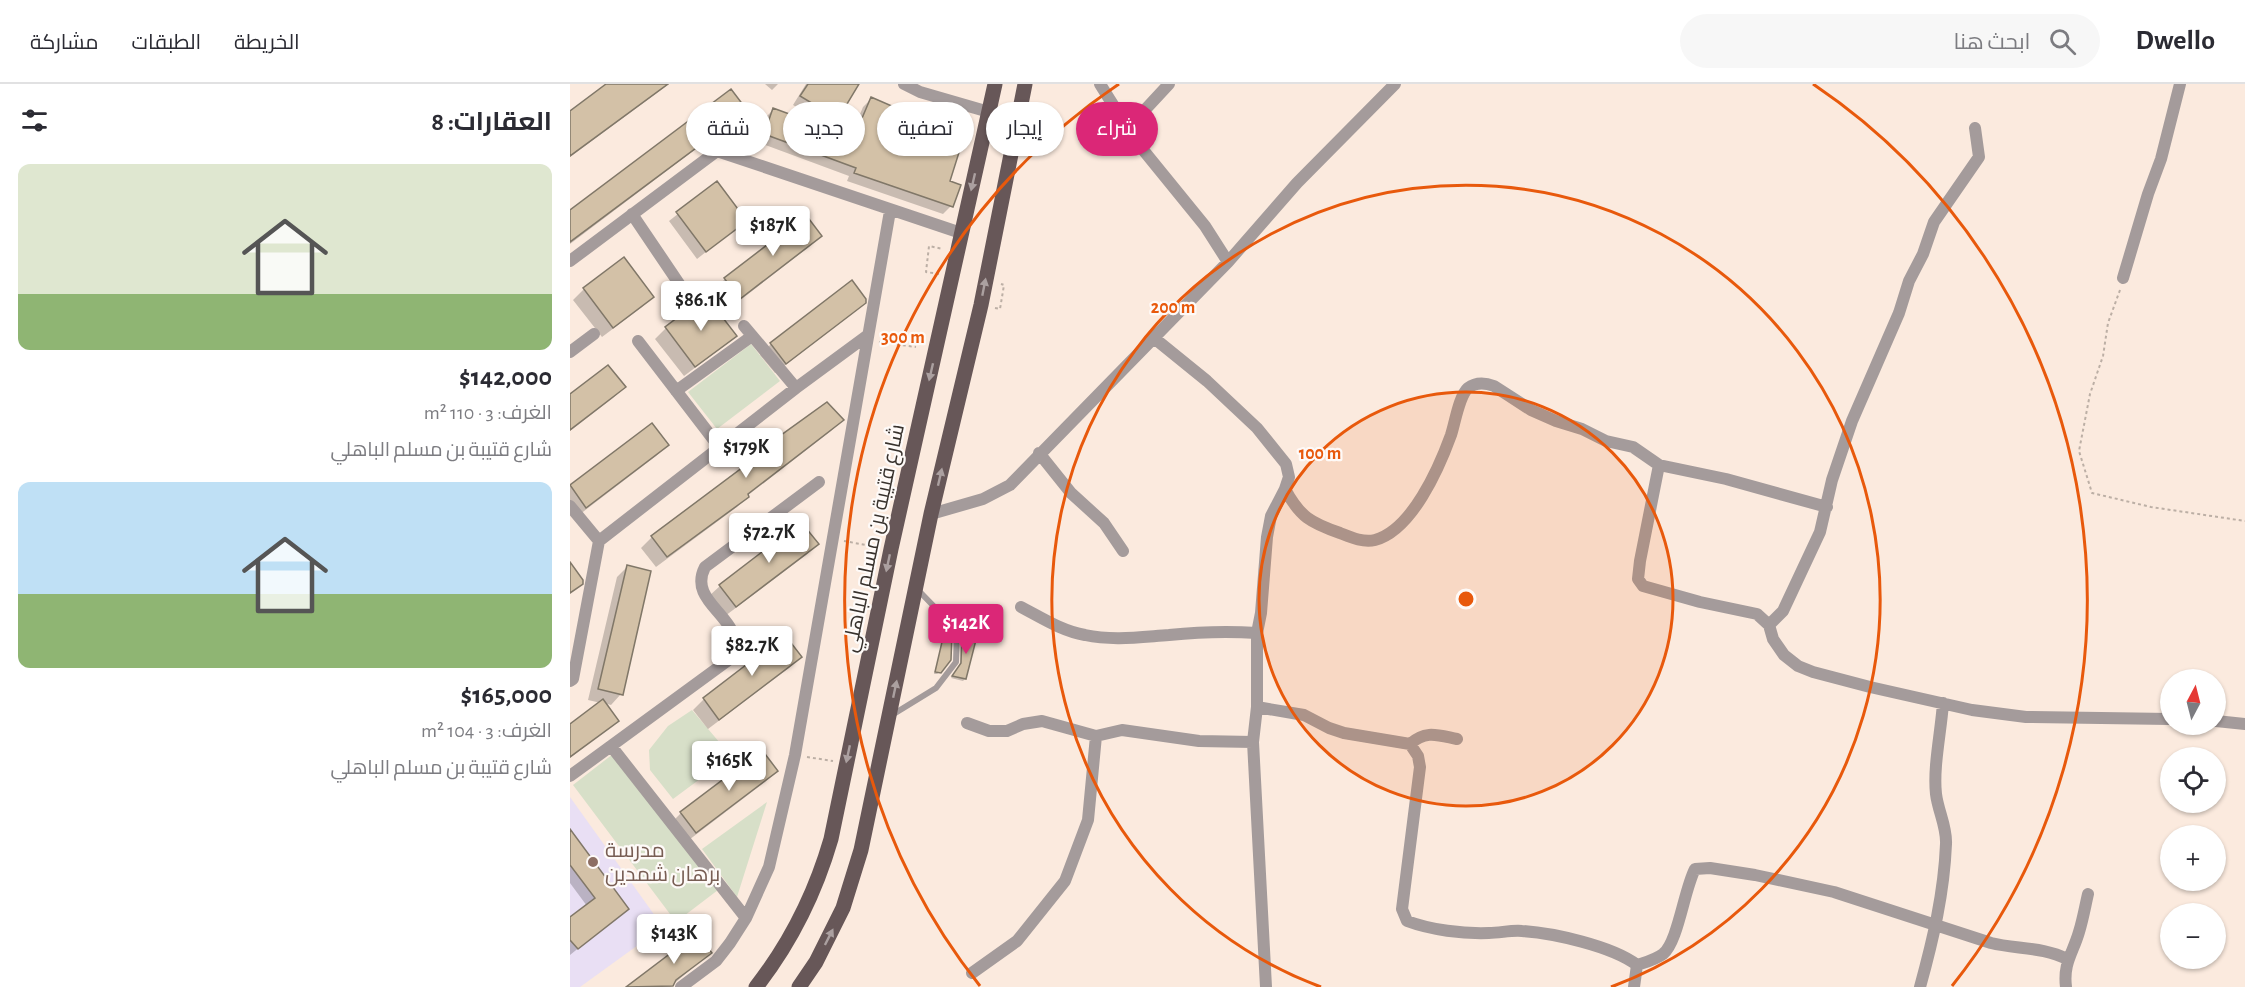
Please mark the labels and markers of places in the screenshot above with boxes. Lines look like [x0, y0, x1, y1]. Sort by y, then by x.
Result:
pin: $187K [731, 206, 815, 257]
pin: $86.1K [652, 281, 750, 332]
pin: $179K [704, 428, 788, 479]
pin: $72.7K [720, 513, 818, 564]
centre of rings [1456, 589, 1476, 609]
pin: $142K [924, 604, 1008, 655]
pin: $82.7K [703, 626, 801, 677]
pin: $165K [687, 741, 771, 792]
place label: مدرسة برهان شمدين [605, 840, 720, 887]
marker: مدرسة برهان شمدين [586, 855, 600, 869]
pin: $143K [632, 914, 716, 965]

